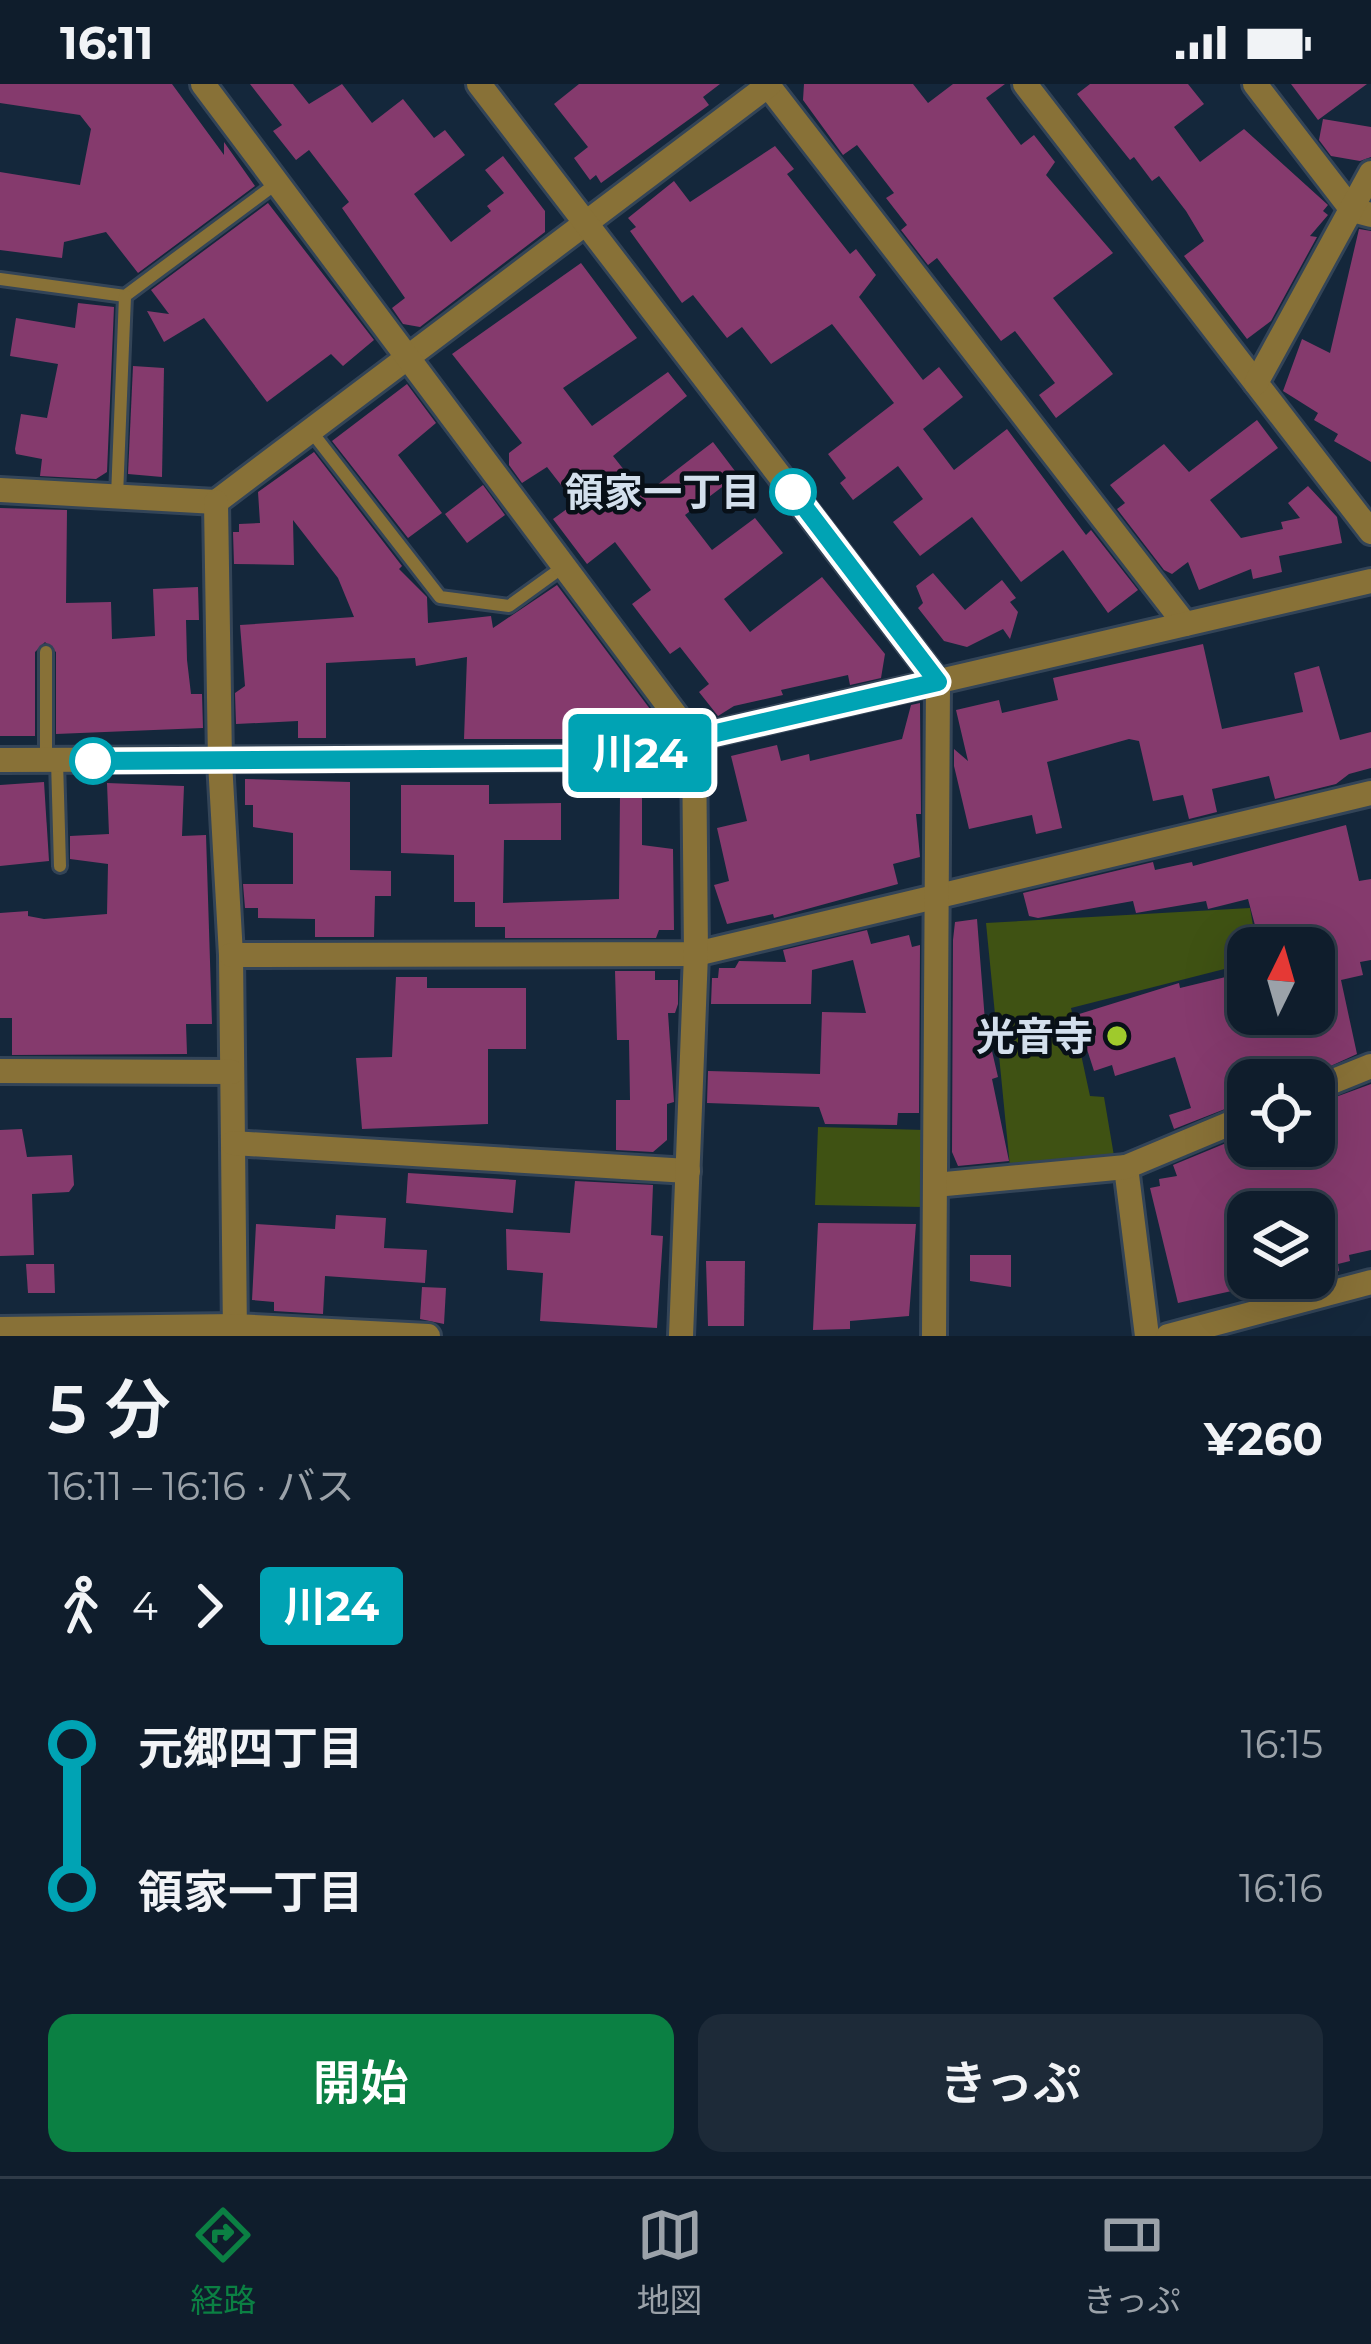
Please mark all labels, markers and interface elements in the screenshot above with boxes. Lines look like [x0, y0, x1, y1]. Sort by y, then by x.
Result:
text: 16:11 [60, 15, 153, 70]
place label: 領家一丁目 [565, 468, 760, 516]
marker: 領家一丁目 [771, 470, 815, 514]
line badge: 川24 [571, 714, 709, 792]
text: 川24 [592, 727, 688, 779]
unlabelled marker [71, 739, 115, 783]
north arrow [1227, 927, 1335, 1035]
map controls [1227, 927, 1335, 1299]
place label: 光音寺 [976, 1012, 1093, 1060]
marker: 光音寺 [1104, 1023, 1130, 1049]
button: locate [1227, 1059, 1335, 1167]
button: layers [1227, 1191, 1335, 1299]
text: 5 分 [48, 1369, 171, 1450]
text: ¥260 [1204, 1411, 1323, 1466]
text: 16:11 – 16:16 · バス [48, 1462, 354, 1510]
icon: walk [48, 1573, 114, 1639]
icon: forward [176, 1573, 242, 1639]
text: 川24 [284, 1580, 379, 1632]
text: 4 [132, 1582, 158, 1630]
text: 元郷四丁目 [138, 1720, 363, 1775]
text: 16:15 [1241, 1720, 1323, 1768]
text: 領家一丁目 [138, 1864, 363, 1919]
text: 16:16 [1239, 1864, 1323, 1912]
button: 開始 [48, 2014, 674, 2152]
button: きっぷ [698, 2014, 1323, 2152]
tab: 経路 [190, 2202, 256, 2322]
tab: 地図 [637, 2202, 703, 2322]
tab: きっぷ [1083, 2202, 1181, 2322]

